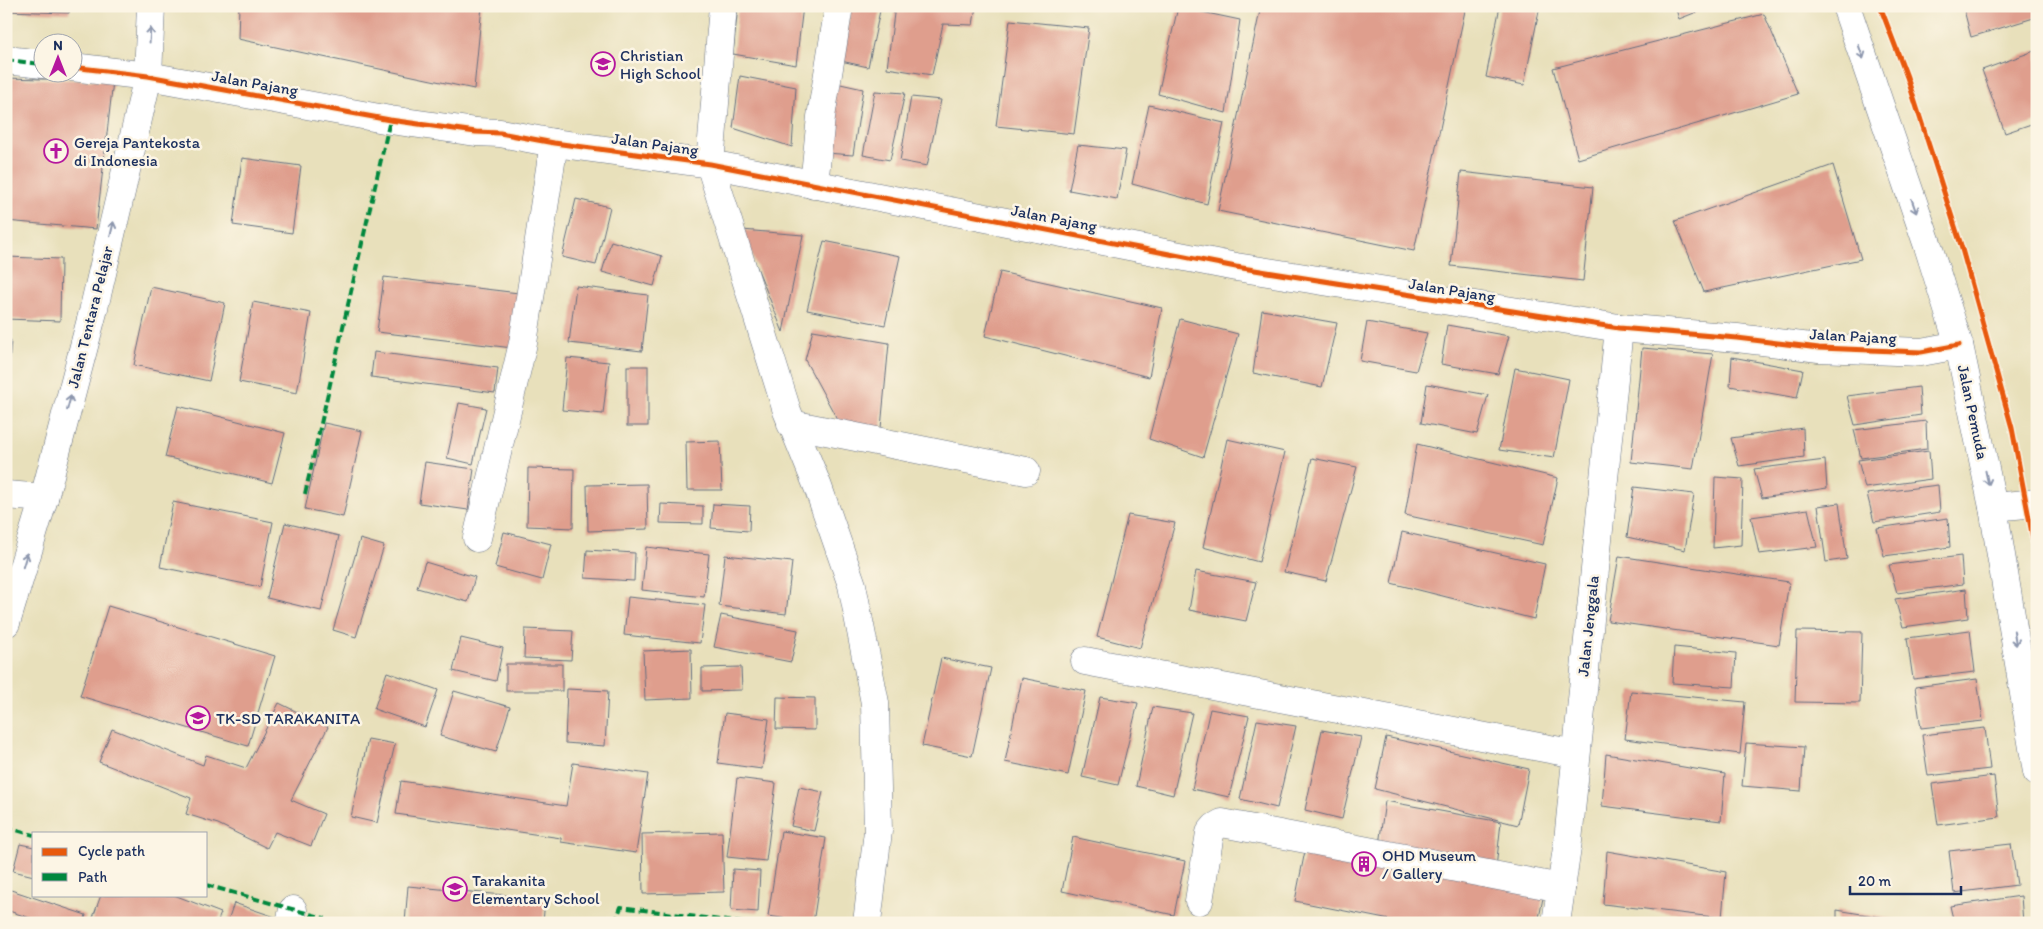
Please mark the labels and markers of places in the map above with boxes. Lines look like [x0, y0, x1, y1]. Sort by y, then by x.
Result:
place label: Christian High School [620, 46, 702, 83]
school or university icon: Christian High School [590, 51, 616, 77]
place label: Gereja Pantekosta di Indonesia [74, 133, 201, 170]
church icon: Gereja Pantekosta di Indonesia [43, 138, 69, 164]
school or university icon: TK-SD TARAKANITA [185, 705, 211, 731]
place label: TK-SD TARAKANITA [216, 709, 360, 728]
place label: OHD Museum / Gallery [1382, 846, 1476, 883]
building icon: OHD Museum / Gallery [1351, 851, 1377, 877]
place label: Tarakanita Elementary School [472, 871, 600, 908]
school or university icon: Tarakanita Elementary School [442, 876, 468, 902]

